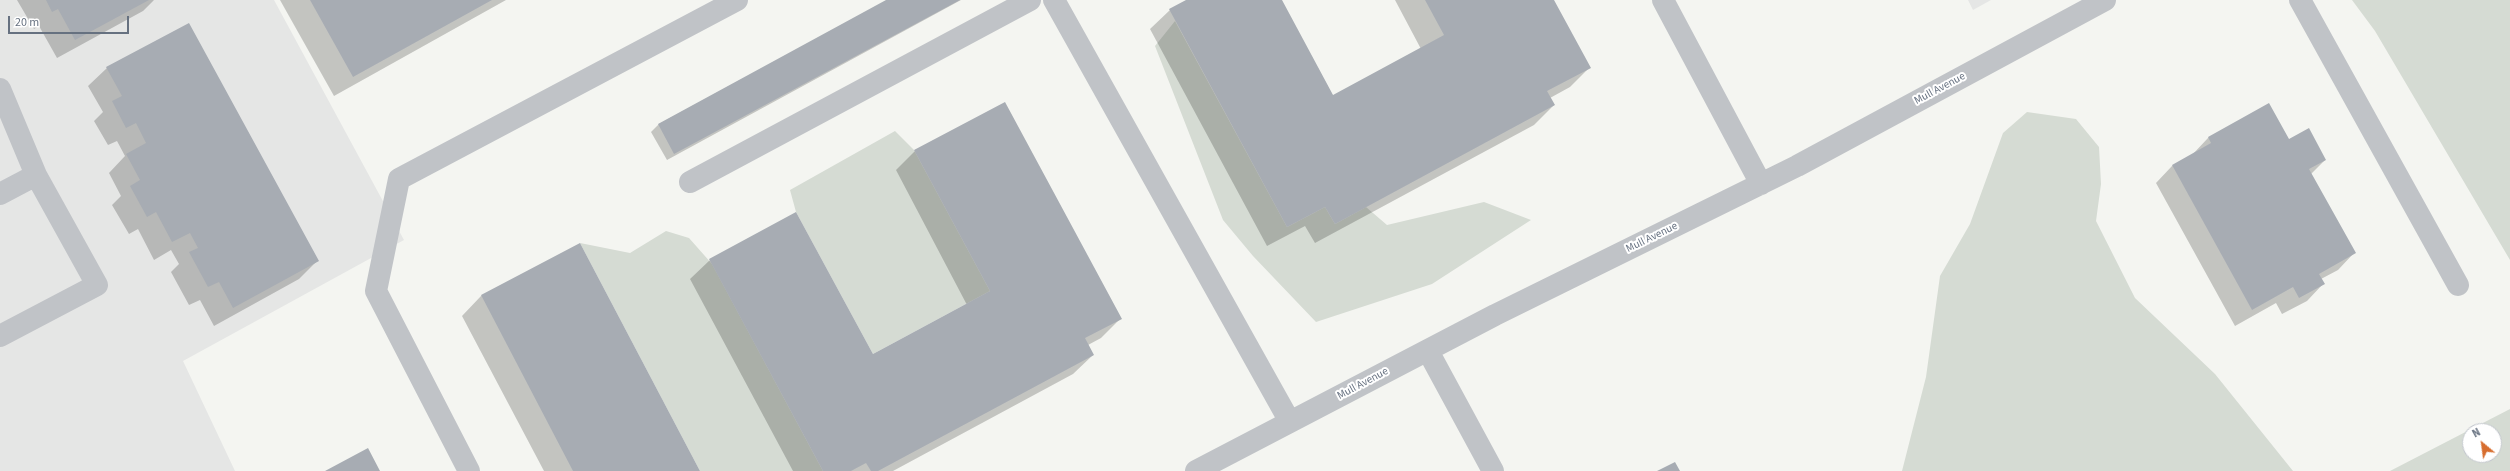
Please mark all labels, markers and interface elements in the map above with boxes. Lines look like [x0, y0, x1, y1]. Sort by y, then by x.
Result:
scale bar [10, 8, 131, 34]
text: 20 m [15, 14, 39, 31]
street label: Mull Avenue [1912, 70, 1968, 108]
street label: Mull Avenue [1624, 220, 1680, 256]
street label: Mull Avenue [1335, 365, 1391, 403]
north arrow [2462, 423, 2502, 463]
text: N [2470, 425, 2483, 441]

